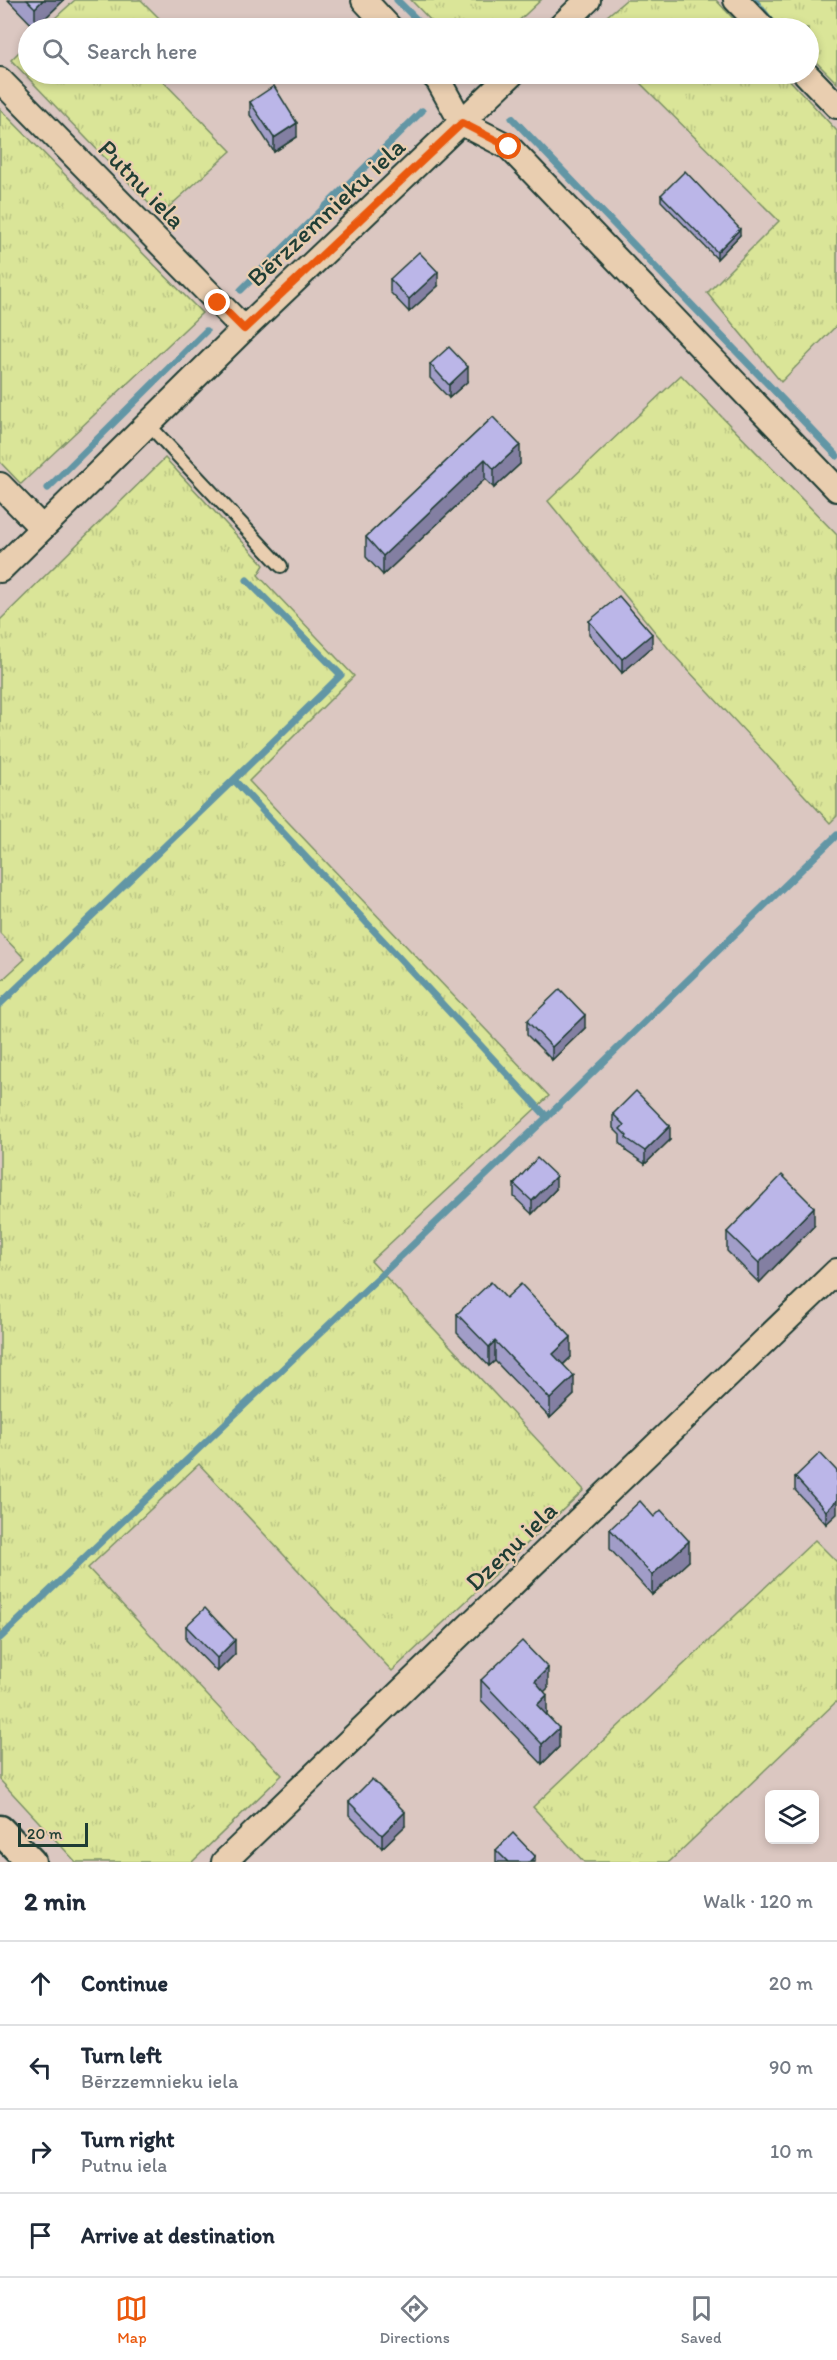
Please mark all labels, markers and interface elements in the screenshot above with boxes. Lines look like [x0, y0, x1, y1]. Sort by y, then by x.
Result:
search box [18, 18, 819, 84]
icon: search [39, 35, 72, 68]
text: Search here [87, 38, 197, 65]
street label: Bērzzemnieku iela [240, 130, 412, 293]
street label: Putnu iela [92, 133, 193, 236]
route start [495, 133, 521, 159]
route end [204, 289, 230, 315]
street label: Dzeņu iela [458, 1494, 564, 1598]
map controls [765, 1790, 819, 1844]
button: layers [765, 1790, 819, 1844]
scale bar [18, 1820, 88, 1848]
text: 20 m [27, 1824, 62, 1843]
text: 2 min [24, 1885, 86, 1917]
text: Walk · 120 m [703, 1889, 813, 1913]
icon: ahead [24, 1967, 57, 2000]
text: Continue [81, 1970, 168, 1997]
text: 20 m [769, 1971, 813, 1995]
text: Turn left [81, 2042, 162, 2069]
icon: left [24, 2051, 57, 2084]
text: 90 m [769, 2055, 813, 2079]
text: Bērzzemnieku iela [81, 2069, 238, 2093]
text: Turn right [81, 2126, 175, 2153]
icon: right [24, 2135, 57, 2168]
text: 10 m [770, 2139, 813, 2163]
text: Putnu iela [81, 2153, 167, 2177]
icon: arrive [24, 2219, 57, 2252]
text: Arrive at destination [81, 2222, 275, 2249]
tab: Map [115, 2292, 148, 2347]
tab: Directions [379, 2292, 450, 2347]
tab: Saved [681, 2292, 722, 2347]

